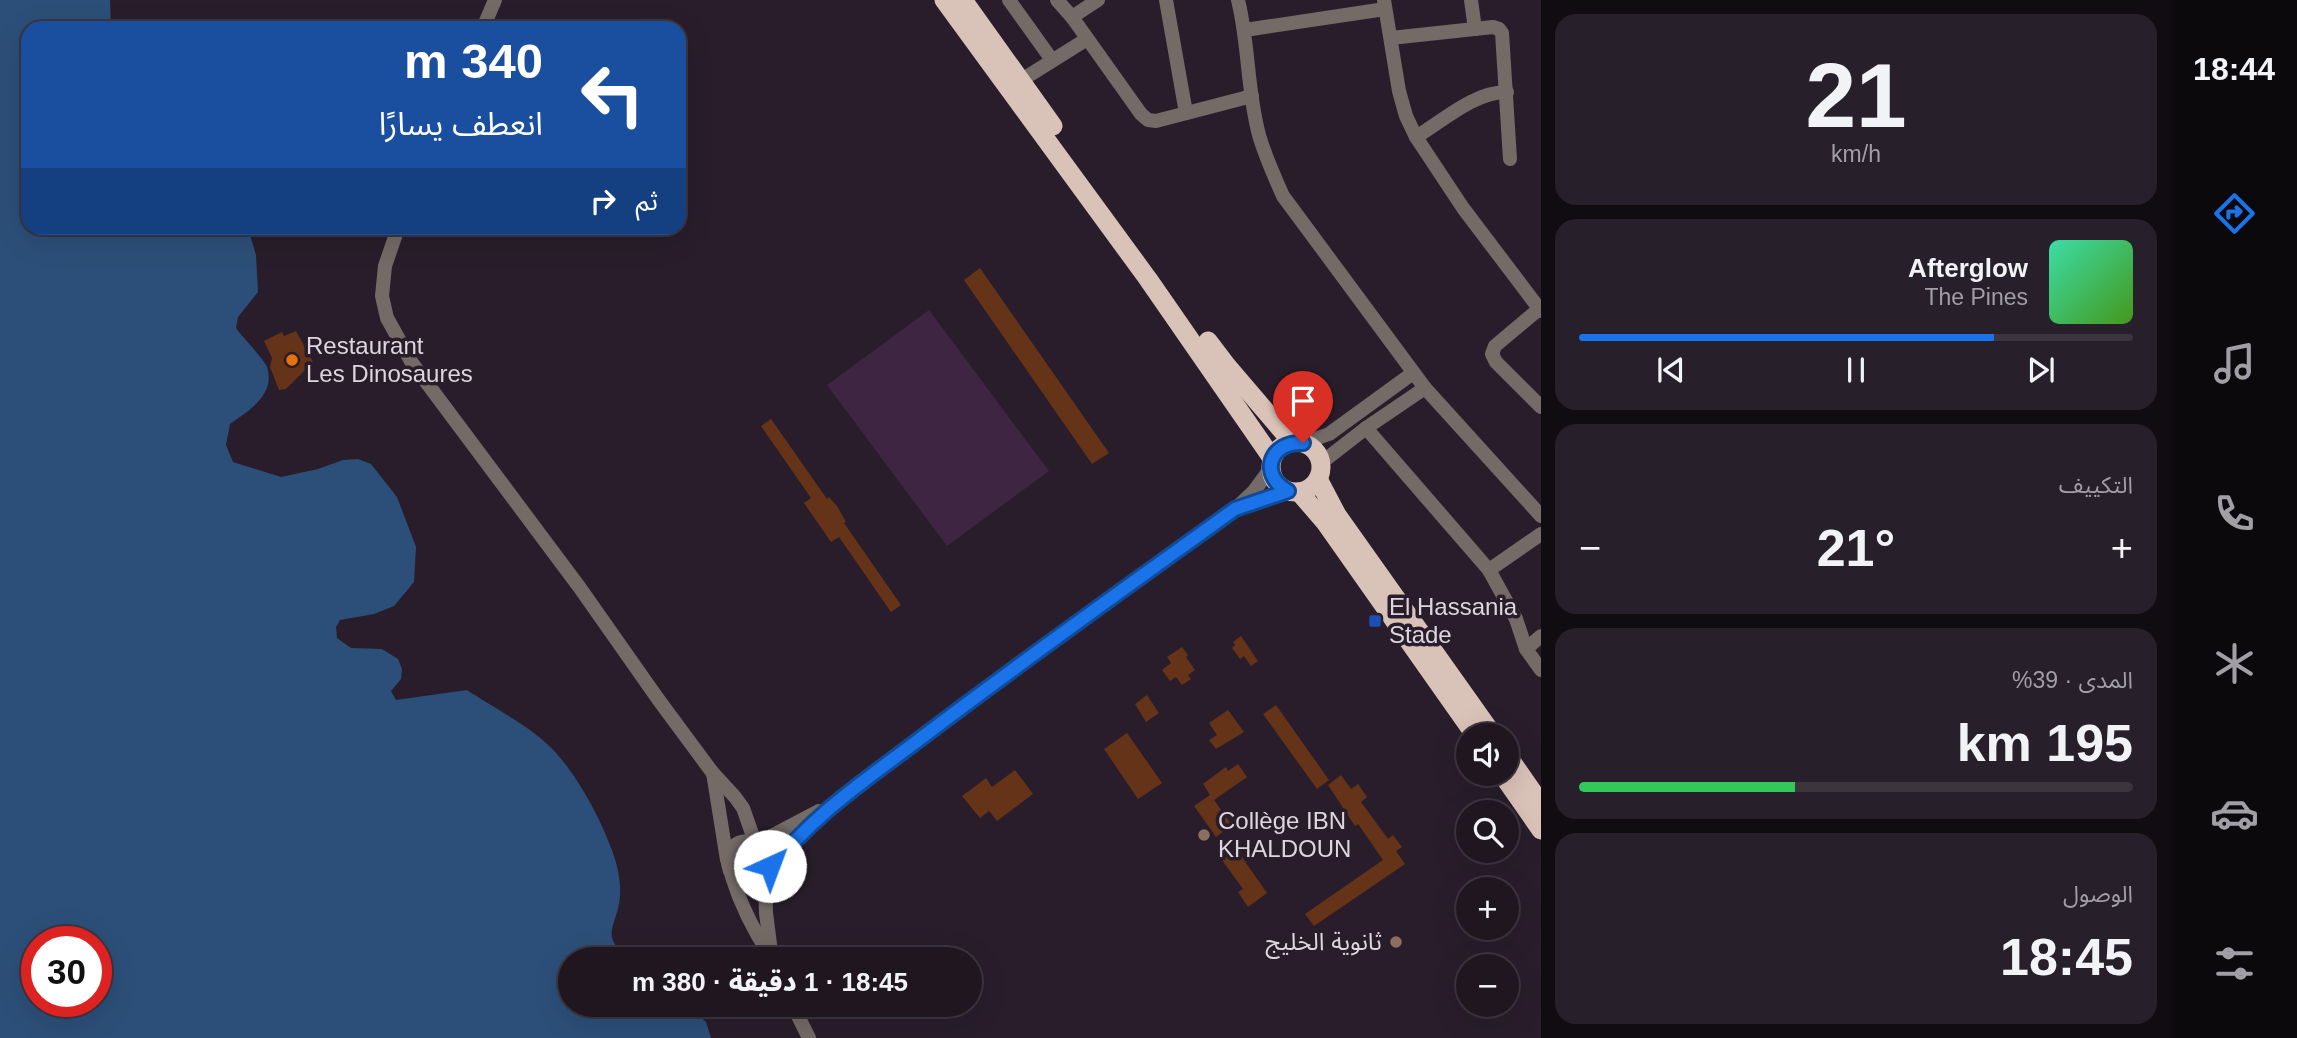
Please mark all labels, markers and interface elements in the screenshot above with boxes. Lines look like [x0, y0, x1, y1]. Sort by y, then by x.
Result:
text: 340 m [404, 34, 543, 88]
text: 21 [1805, 45, 1907, 146]
icon: left [567, 49, 658, 140]
text: 18:44 [2193, 51, 2275, 87]
text: انعطف يسارًا [379, 106, 543, 142]
text: km/h [1831, 141, 1881, 167]
icon: right [584, 182, 622, 220]
text: ثم [636, 186, 658, 216]
icon: directions [2210, 189, 2259, 238]
text: Afterglow [1908, 253, 2028, 283]
text: The Pines [1924, 284, 2028, 310]
place label: Restaurant Les Dinosaures [306, 332, 473, 387]
icon: music [2210, 339, 2259, 388]
icon: previous [1652, 351, 1690, 389]
icon: pause [1837, 351, 1875, 389]
icon: next [2022, 351, 2060, 389]
marker: Restaurant Les Dinosaures [284, 352, 300, 368]
pin [1273, 371, 1333, 443]
icon: arrive [1284, 382, 1322, 420]
text: التكييف [2059, 472, 2133, 498]
icon: phone [2210, 489, 2259, 538]
text: 21° [1817, 519, 1895, 577]
text: − [1579, 527, 1601, 569]
text: + [2111, 527, 2133, 569]
place label: El Hassania Stade [1389, 593, 1518, 648]
marker: El Hassania Stade [1367, 613, 1383, 629]
icon: climate [2210, 639, 2259, 688]
text: المدى · 39% [2012, 667, 2133, 693]
text: 195 km [1957, 714, 2133, 772]
map controls [1456, 723, 1519, 1017]
button: sound [1456, 723, 1519, 786]
icon: car [2210, 789, 2259, 838]
button: search [1456, 800, 1519, 863]
place label: Collège IBN KHALDOUN [1218, 807, 1351, 862]
marker: Collège IBN KHALDOUN [1196, 827, 1212, 843]
position arrow [733, 829, 807, 903]
button: + [1456, 877, 1519, 940]
text: الوصول [2063, 881, 2133, 907]
speed limit sign: 30 [21, 926, 112, 1017]
place label: ثانوية الخليج [1266, 928, 1382, 959]
text: 18:45 [2000, 928, 2133, 986]
marker: ثانوية الخليج [1388, 934, 1404, 950]
icon: filters [2210, 939, 2259, 988]
button: − [1456, 954, 1519, 1017]
text: 18:45 · 1 دقيقة · 380 m [632, 967, 908, 997]

